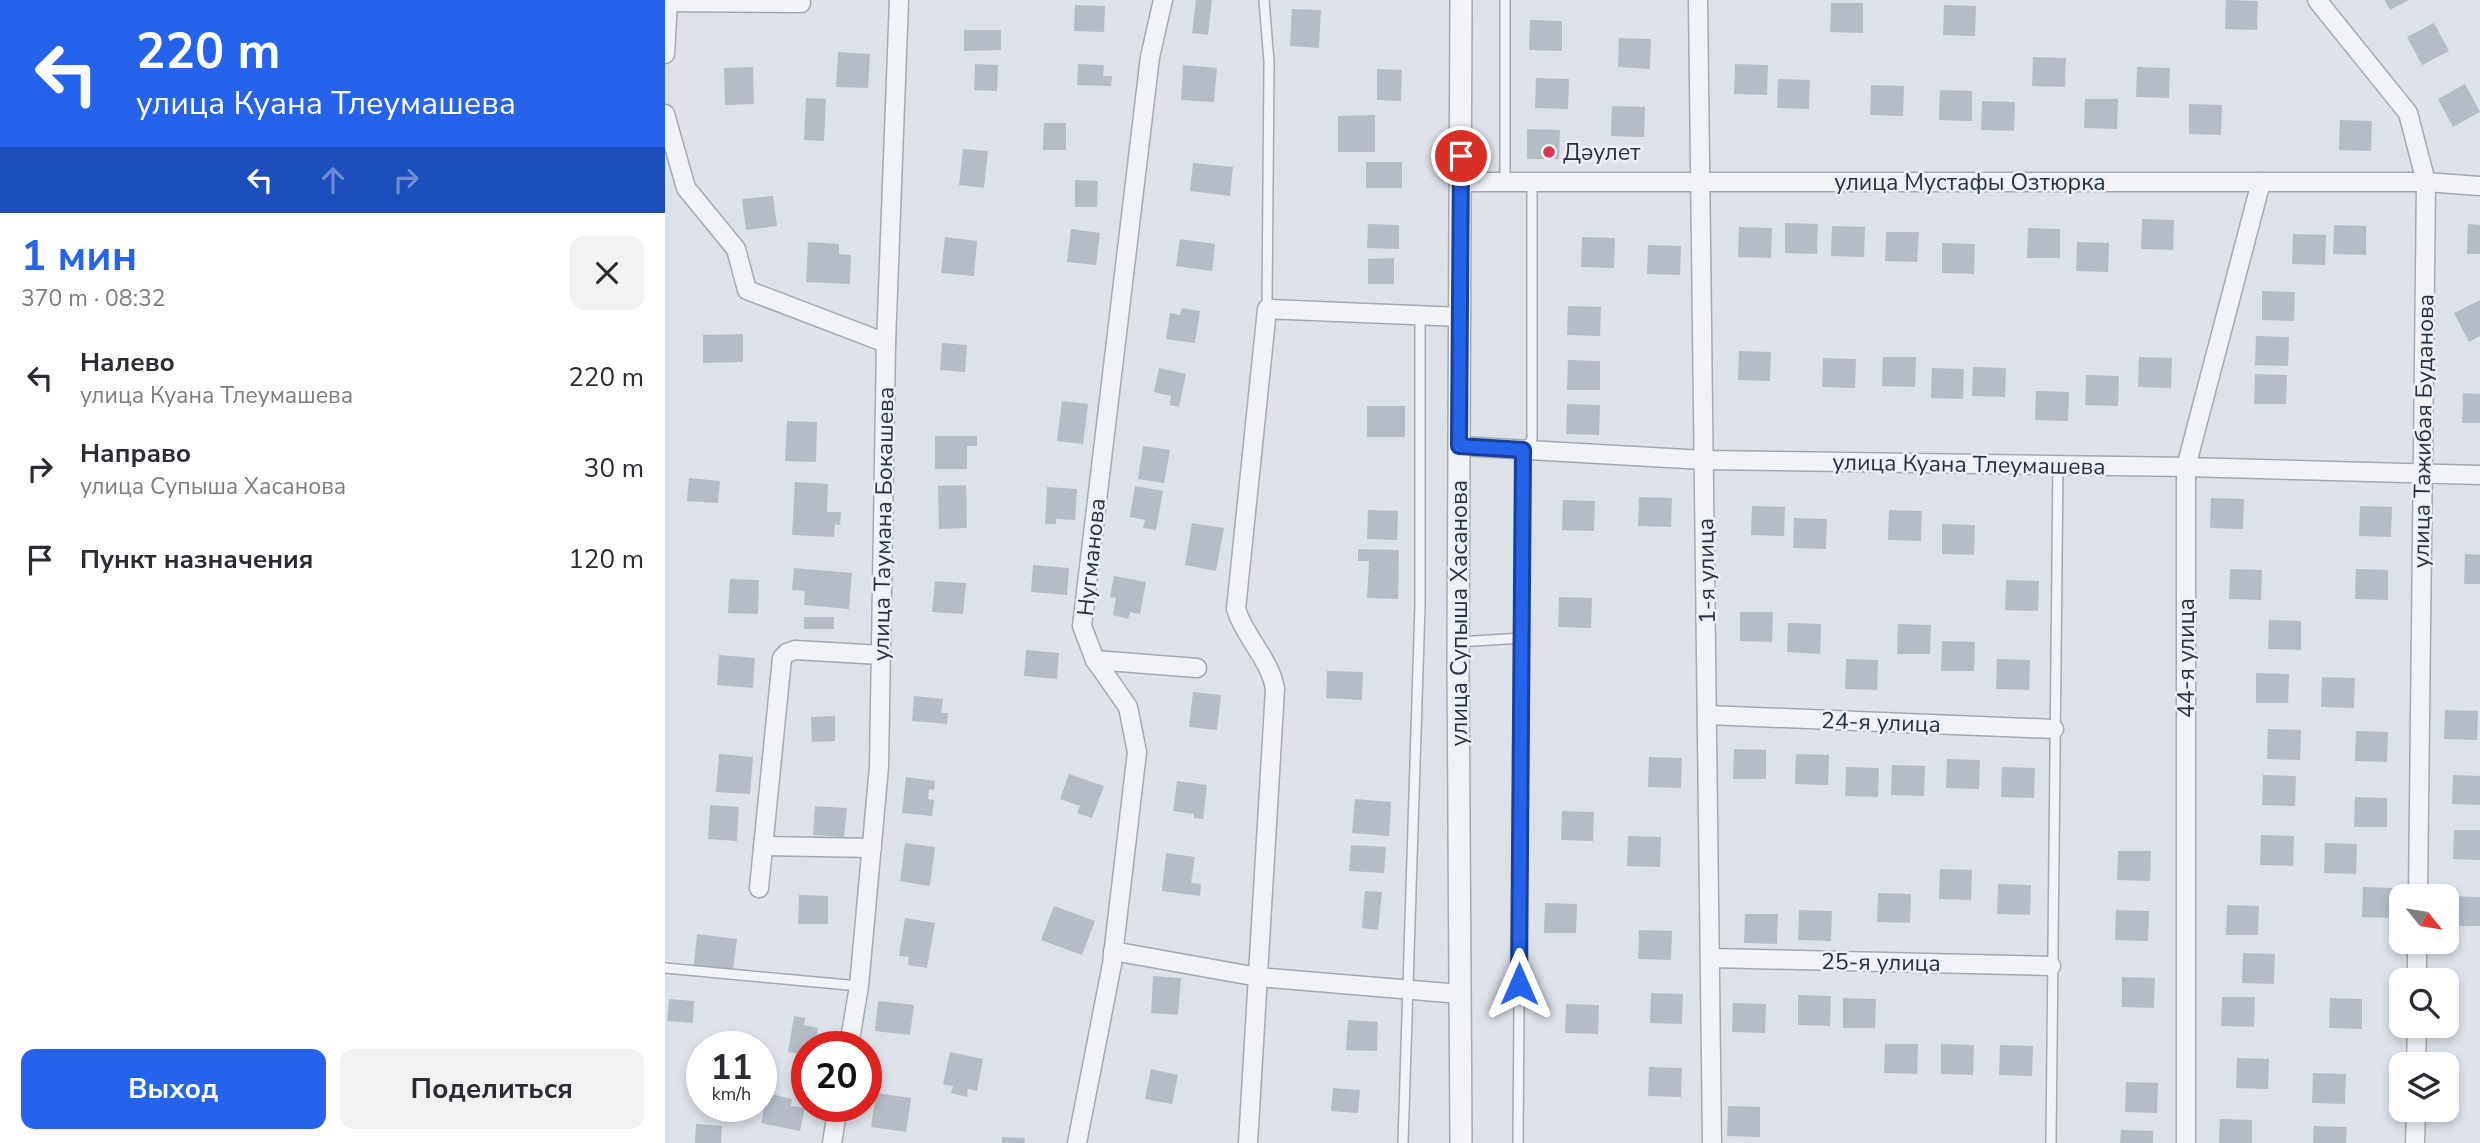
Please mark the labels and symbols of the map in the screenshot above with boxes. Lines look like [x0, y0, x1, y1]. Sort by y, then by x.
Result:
pin [1431, 126, 1491, 186]
place label: Дәулет [1563, 137, 1641, 168]
marker: Дәулет [1541, 144, 1557, 160]
street label: улица Мустафы Озтюрка [1834, 167, 2106, 198]
street label: улица Тажибая Буданова [2406, 294, 2441, 568]
street label: улица Таумана Бокашева [866, 387, 901, 662]
street label: улица Куана Тлеумашева [1832, 447, 2106, 482]
street label: улица Супыша Хасанова [1444, 480, 1475, 746]
street label: Нугманова [1070, 496, 1113, 618]
street label: 1-я улица [1690, 518, 1723, 624]
street label: 44-я улица [2171, 598, 2202, 718]
street label: 24-я улица [1821, 705, 1941, 740]
north arrow [2389, 884, 2459, 954]
street label: 25-я улица [1821, 946, 1941, 979]
position arrow [1482, 947, 1556, 1021]
speed limit sign: 20 [791, 1031, 882, 1122]

